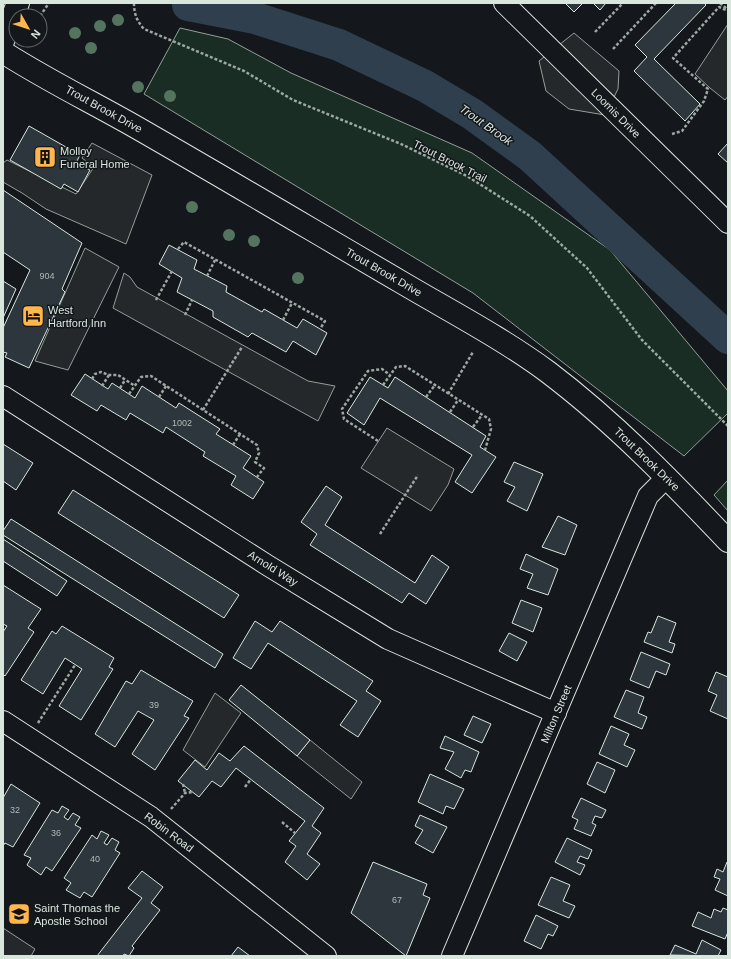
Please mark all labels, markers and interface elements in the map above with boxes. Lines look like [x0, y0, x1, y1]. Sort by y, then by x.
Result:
north arrow [8, 8, 48, 48]
text: N [29, 27, 43, 41]
street label: Trout Brook Drive [64, 83, 144, 135]
street label: Loomis Drive [589, 86, 643, 140]
water label: Trout Brook [457, 102, 516, 149]
street label: Trout Brook Trail [411, 137, 489, 185]
building icon: Molloy Funeral Home [32, 144, 58, 170]
place label: Molloy Funeral Home [60, 145, 130, 170]
street label: Trout Brook Drive [344, 245, 424, 299]
house number: 904 [39, 271, 55, 281]
hotel icon: West Hartford Inn [20, 303, 46, 329]
place label: West Hartford Inn [48, 304, 106, 329]
house number: 1002 [172, 418, 192, 428]
street label: Trout Brook Drive [612, 425, 682, 493]
street label: Arnold Way [246, 548, 301, 588]
street label: Milton Street [538, 683, 574, 745]
house number: 39 [149, 700, 159, 710]
house number: 32 [10, 805, 20, 815]
street label: Robin Road [142, 810, 196, 854]
house number: 36 [51, 828, 61, 838]
house number: 40 [90, 854, 100, 864]
house number: 67 [392, 895, 402, 905]
school or university icon: Saint Thomas the Apostle School [6, 901, 32, 927]
place label: Saint Thomas the Apostle School [34, 902, 120, 927]

